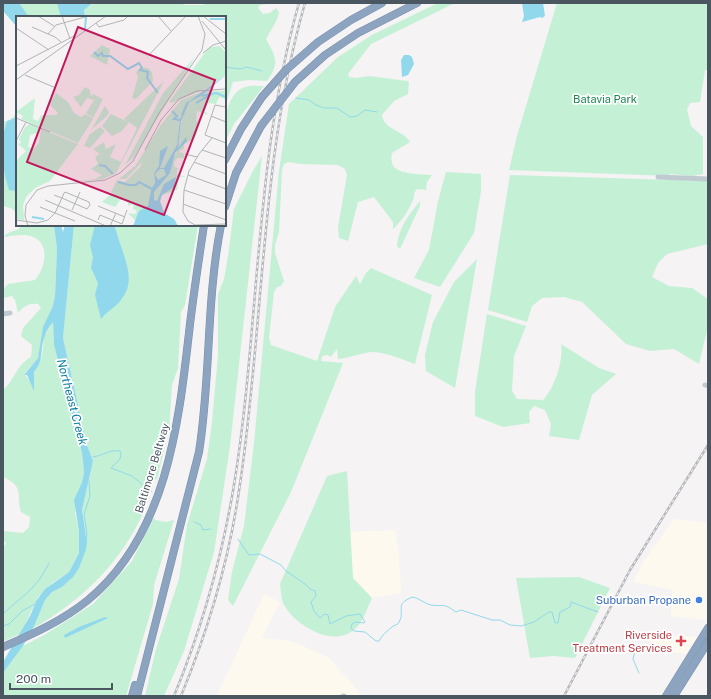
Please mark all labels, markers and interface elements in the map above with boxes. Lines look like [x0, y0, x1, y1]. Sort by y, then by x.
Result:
inset map [16, 16, 226, 226]
park label: Batavia Park [573, 93, 637, 105]
water label: Northeast Creek [54, 357, 90, 447]
street label: Baltimore Beltway [133, 422, 171, 514]
place label: Suburban Propane [596, 594, 691, 606]
marker: Suburban Propane [694, 595, 704, 605]
place label: Riverside Treatment Services [573, 629, 672, 654]
marker: Riverside Treatment Services [675, 635, 687, 647]
scale bar [10, 665, 112, 691]
text: 200 m [16, 672, 51, 686]

